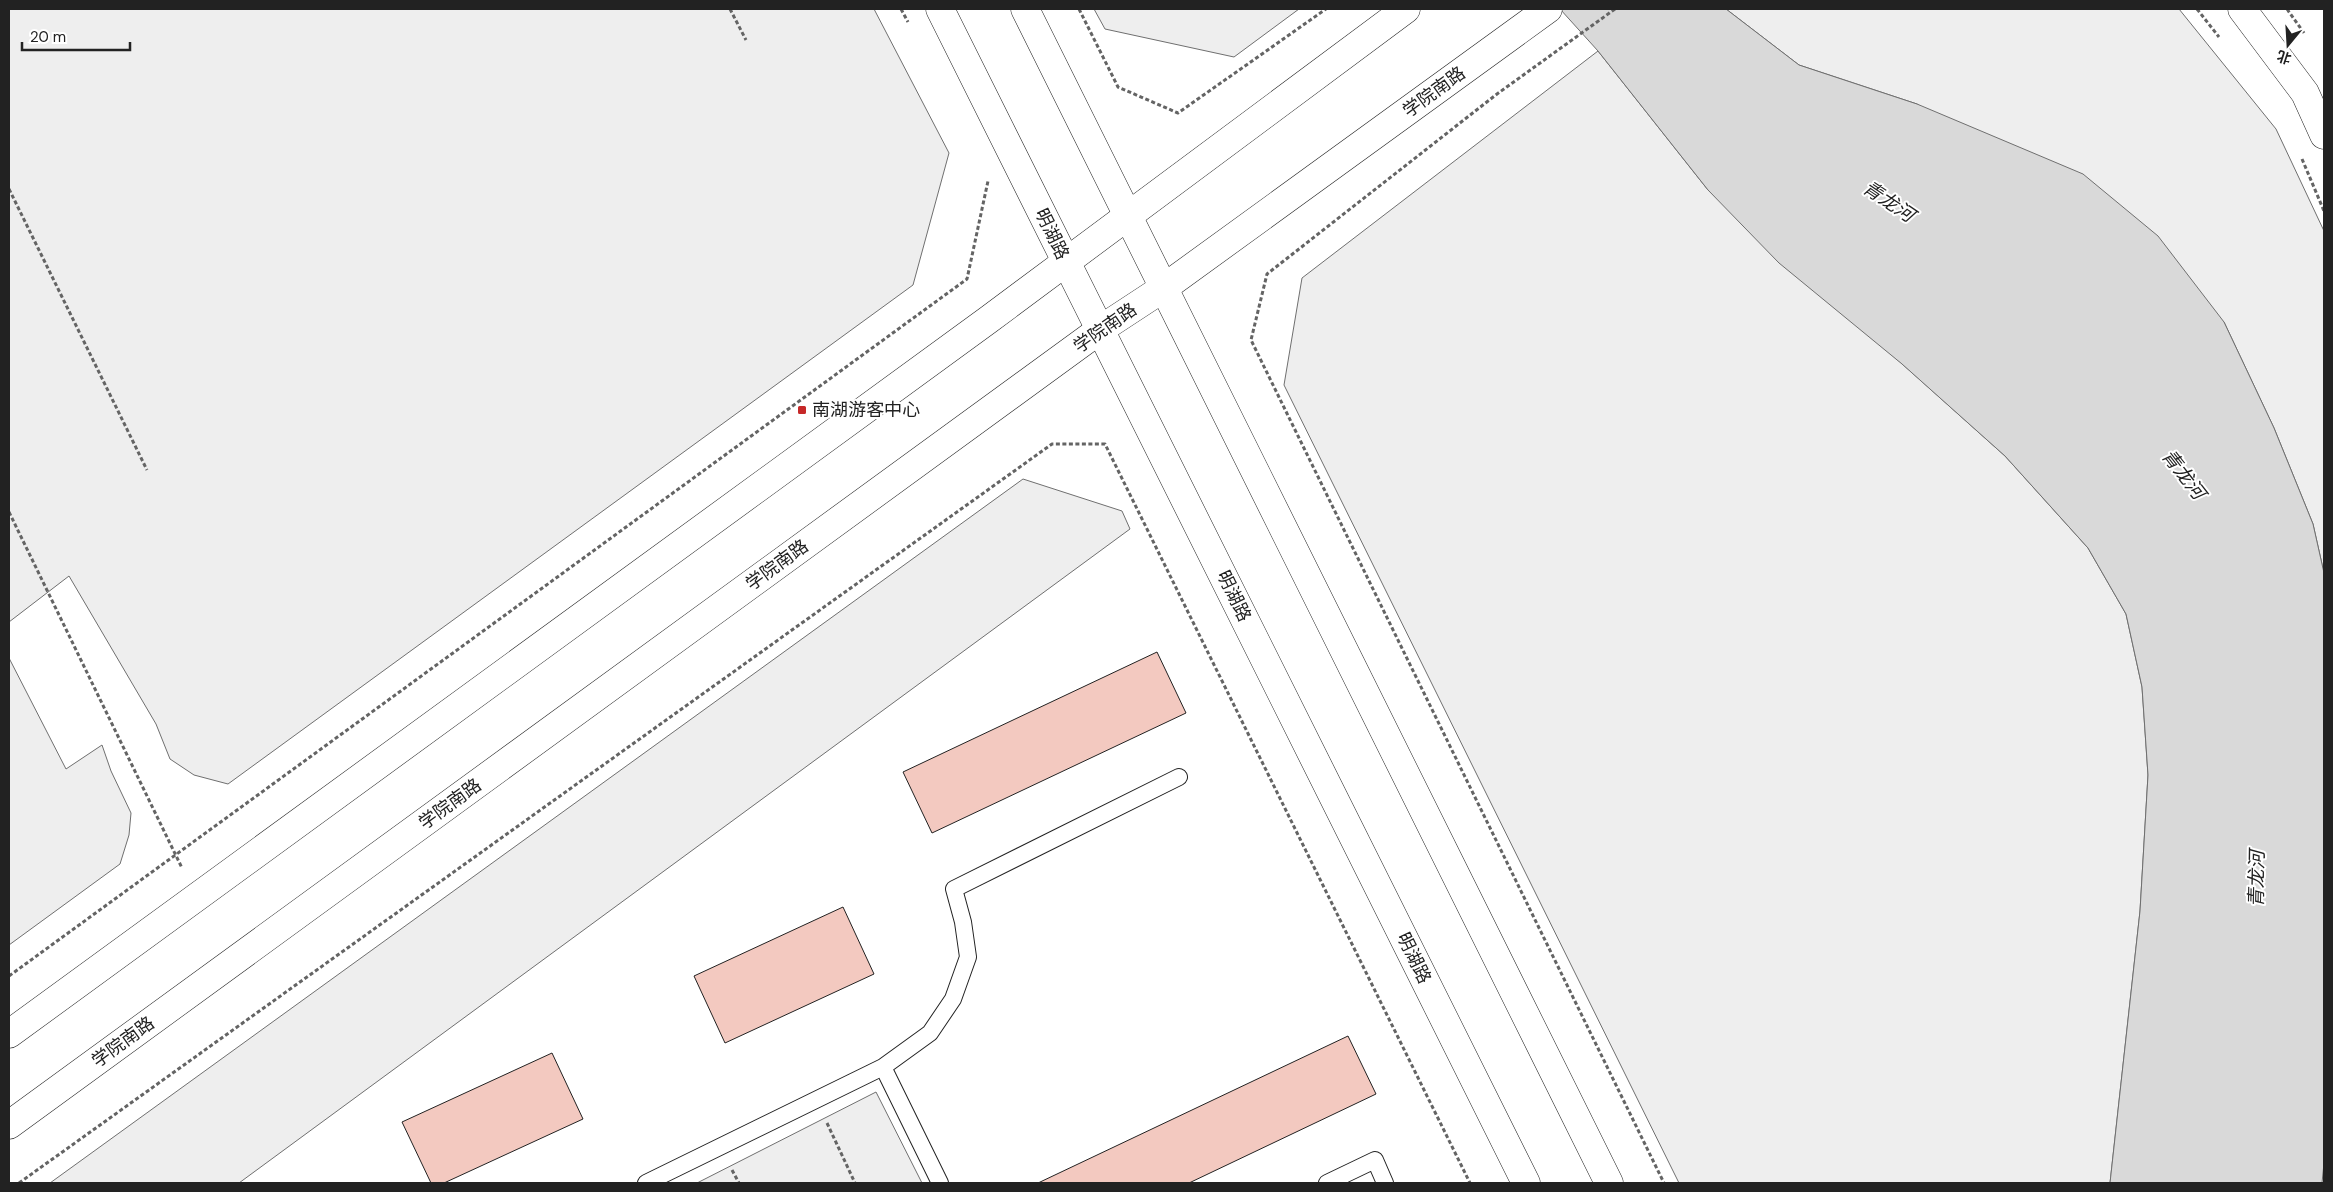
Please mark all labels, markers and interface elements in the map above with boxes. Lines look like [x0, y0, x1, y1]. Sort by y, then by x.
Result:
scale bar [22, 20, 130, 52]
north arrow [2263, 20, 2313, 70]
text: 20 m [30, 27, 66, 47]
text: 北 [2275, 47, 2293, 68]
street label: 学院南路 [1398, 61, 1470, 123]
water label: 青龙河 [1858, 175, 1923, 230]
street label: 明湖路 [1029, 204, 1075, 264]
street label: 学院南路 [1069, 298, 1141, 358]
place label: 南湖游客中心 [812, 398, 920, 422]
marker: 南湖游客中心 [796, 404, 808, 416]
water label: 青龙河 [2156, 444, 2213, 508]
street label: 学院南路 [741, 534, 813, 596]
street label: 明湖路 [1211, 566, 1257, 626]
street label: 学院南路 [414, 773, 486, 835]
water label: 青龙河 [2244, 846, 2270, 908]
street label: 明湖路 [1391, 928, 1437, 988]
street label: 学院南路 [87, 1011, 159, 1073]

